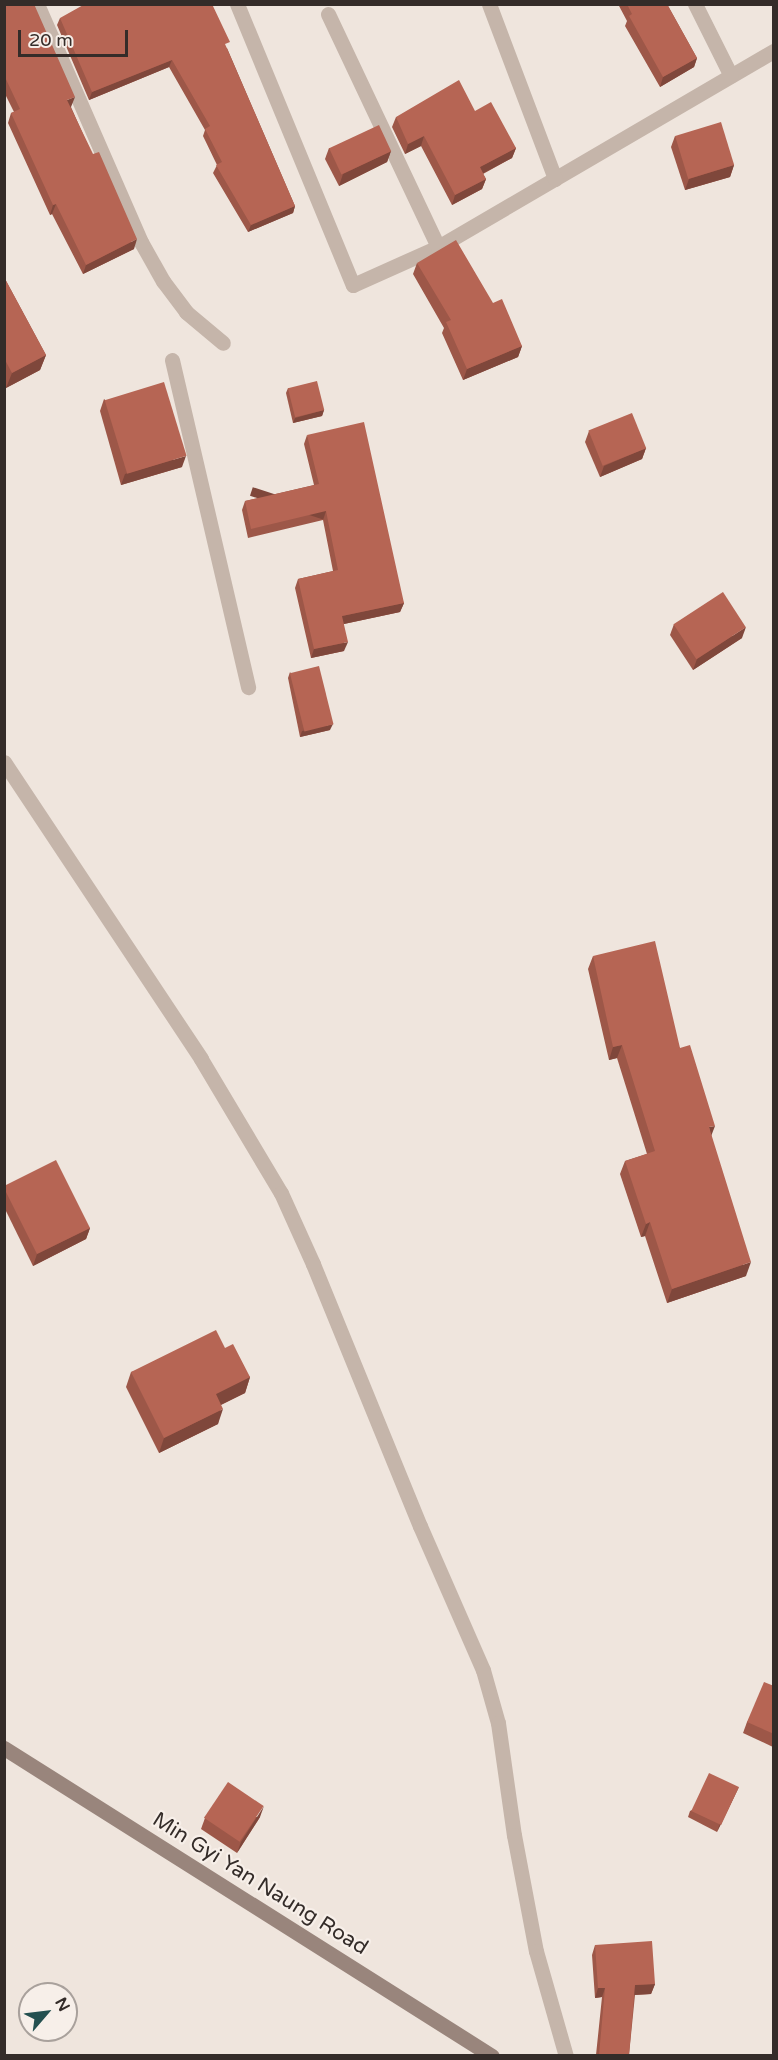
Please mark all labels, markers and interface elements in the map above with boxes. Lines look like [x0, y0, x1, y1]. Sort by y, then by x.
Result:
scale bar [21, 18, 130, 56]
text: 20 m [29, 29, 73, 51]
street label: Min Gyi Yan Naung Road [148, 1807, 372, 1961]
north arrow [18, 1982, 78, 2042]
text: N [50, 1994, 74, 2015]

